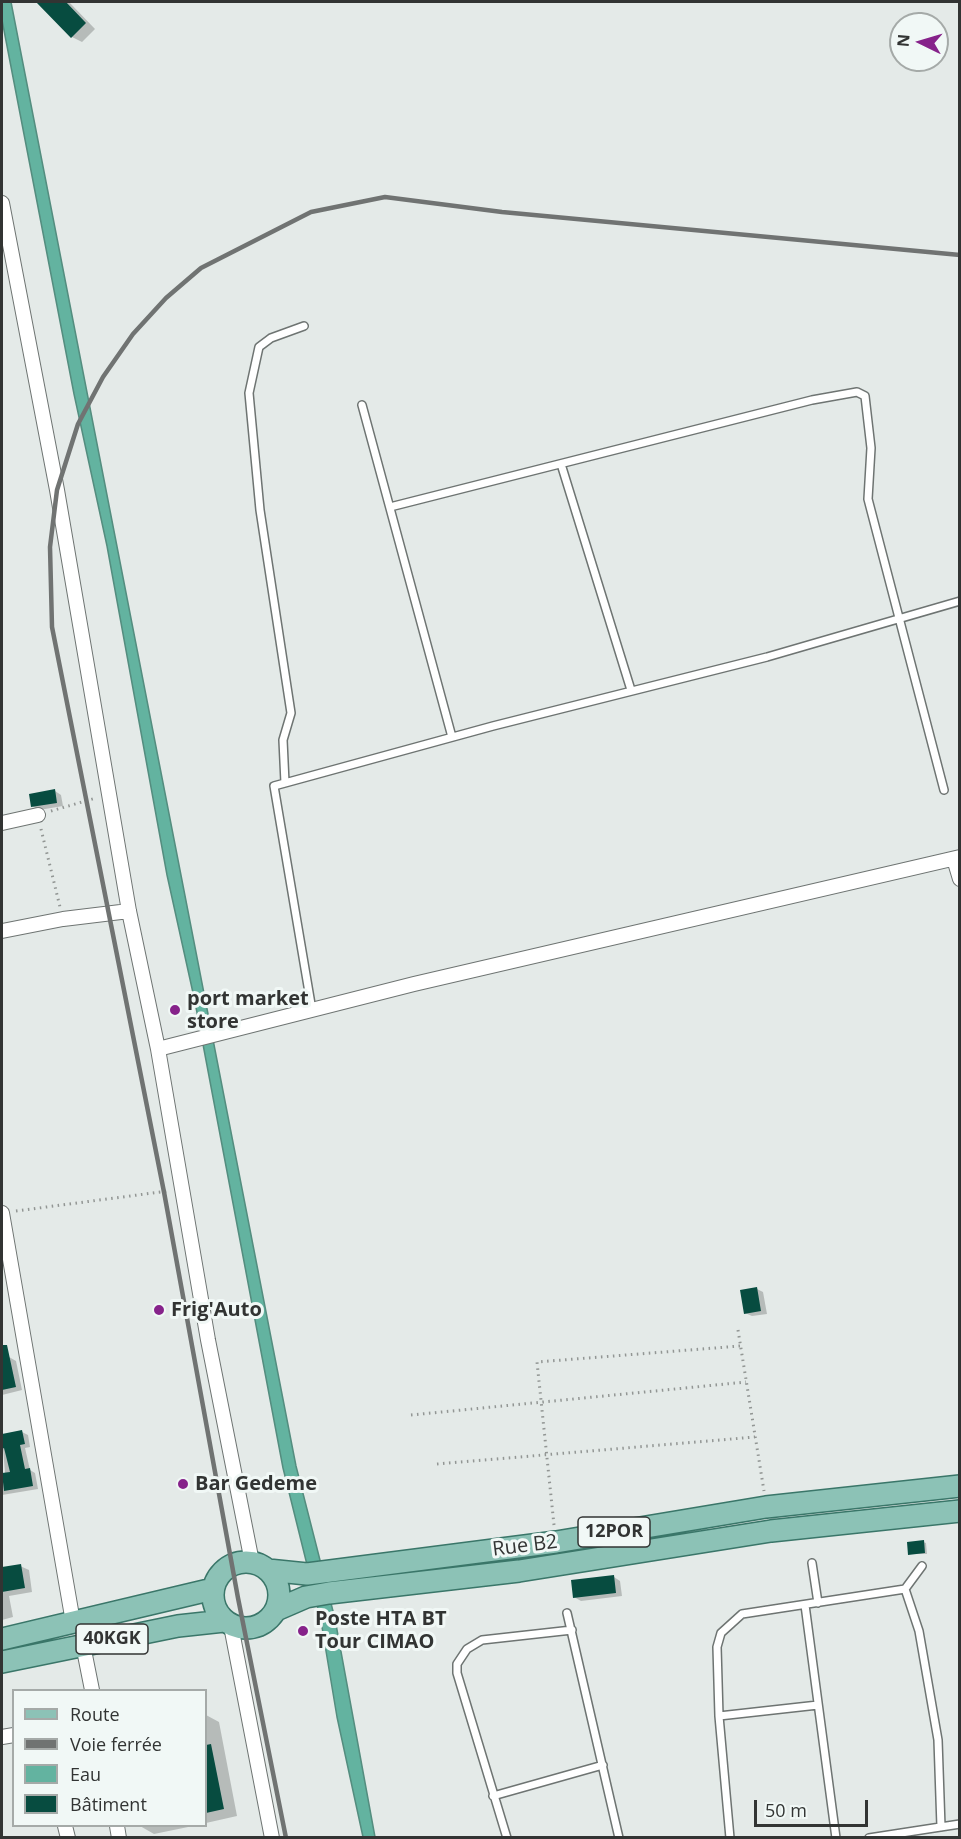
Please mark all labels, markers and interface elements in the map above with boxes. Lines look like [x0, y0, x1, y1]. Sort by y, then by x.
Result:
north arrow [889, 12, 949, 72]
text: N [892, 33, 915, 48]
place label: port market store [187, 987, 309, 1034]
marker: port market store [168, 1003, 182, 1017]
place label: Frig'Auto [171, 1298, 262, 1322]
marker: Frig'Auto [152, 1303, 166, 1317]
place label: Bar Gedeme [195, 1472, 317, 1496]
marker: Bar Gedeme [176, 1477, 190, 1491]
road number: 12POR [578, 1517, 650, 1547]
street label: Rue B2 [491, 1530, 559, 1562]
place label: Poste HTA BT Tour CIMAO [315, 1607, 446, 1654]
road number: 40KGK [76, 1624, 148, 1654]
marker: Poste HTA BT Tour CIMAO [296, 1624, 310, 1638]
legend [12, 1689, 207, 1827]
text: Route [70, 1702, 120, 1726]
text: Voie ferrée [70, 1732, 162, 1756]
text: Eau [70, 1762, 101, 1786]
scale bar [757, 1788, 871, 1826]
text: Bâtiment [70, 1792, 147, 1816]
text: 50 m [765, 1798, 807, 1822]

